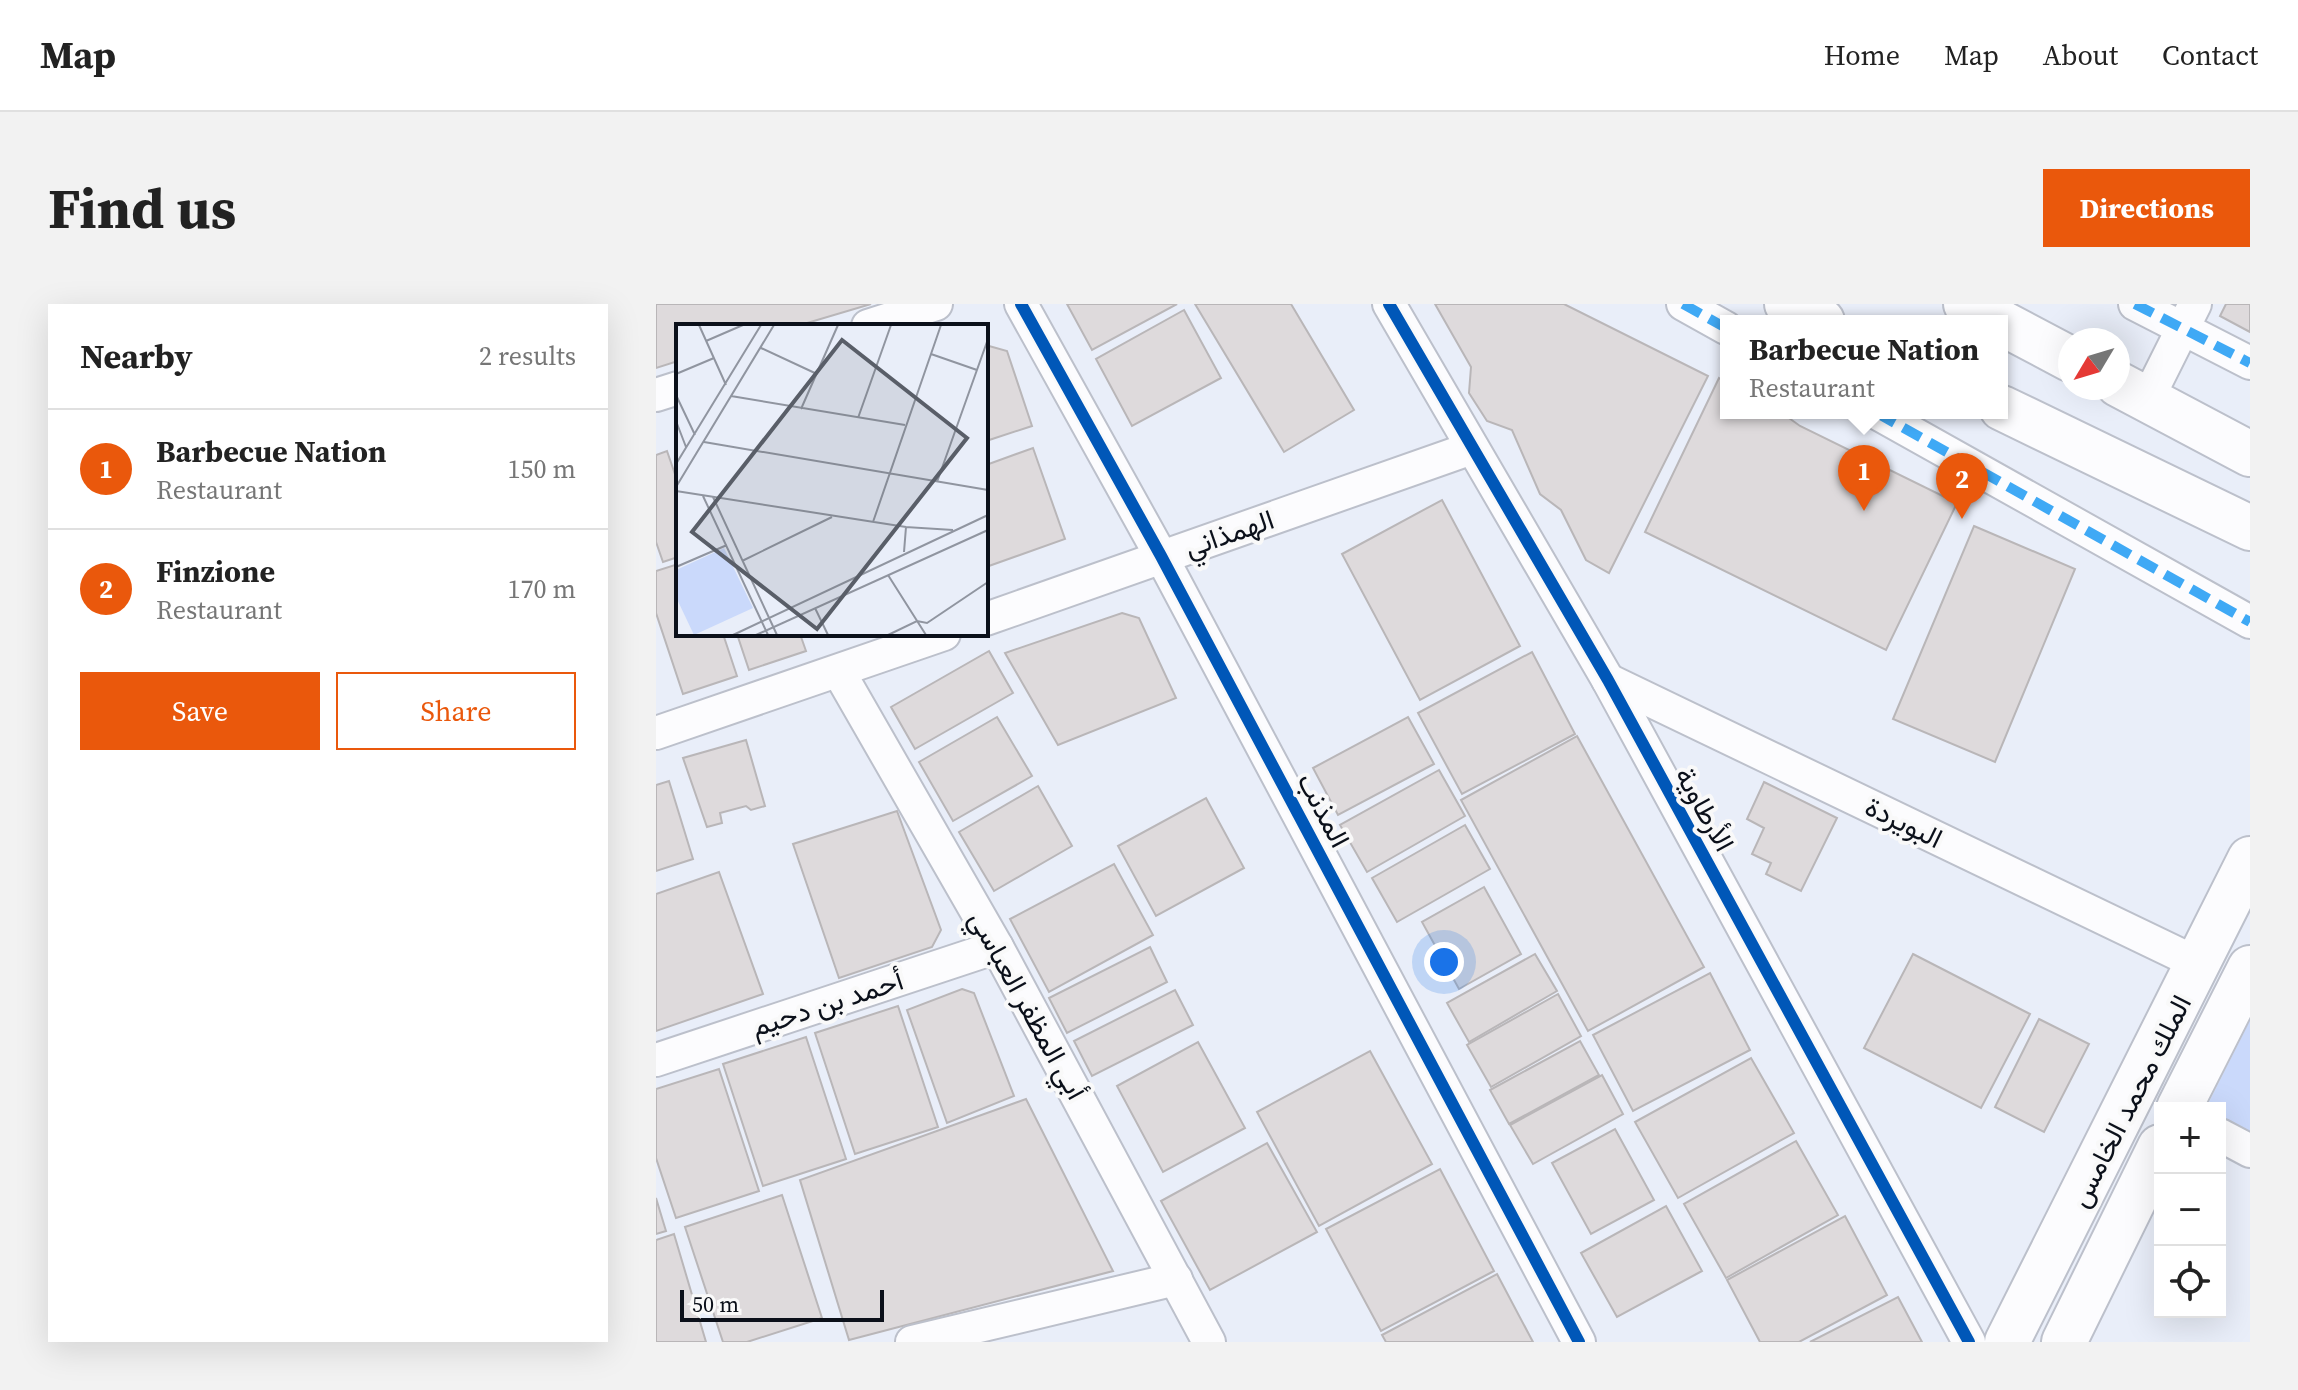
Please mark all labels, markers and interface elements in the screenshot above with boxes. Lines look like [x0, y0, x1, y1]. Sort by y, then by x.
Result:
text: Map [40, 29, 116, 81]
text: Home [1824, 36, 1900, 74]
text: Map [1944, 36, 1999, 74]
text: About [2043, 36, 2118, 74]
text: Contact [2162, 36, 2258, 74]
button: Directions [2043, 169, 2250, 247]
text: Find us [48, 170, 236, 247]
popup [1720, 315, 2008, 419]
inset map [676, 324, 988, 636]
north arrow [2058, 328, 2130, 400]
text: Barbecue Nation [1749, 329, 1979, 370]
text: Nearby [80, 333, 193, 379]
text: 2 results [479, 338, 576, 374]
text: Restaurant [1749, 370, 1875, 406]
text: Barbecue Nation [156, 431, 386, 472]
pin: 1 [1838, 445, 1890, 511]
text: 1 [99, 451, 113, 487]
text: 150 m [508, 451, 576, 487]
pin: 2 [1936, 453, 1988, 519]
text: Restaurant [156, 472, 282, 508]
street label: الهمذاني [1179, 500, 1280, 570]
text: Finzione [156, 551, 275, 592]
text: 2 [99, 571, 113, 607]
text: 170 m [508, 571, 576, 607]
text: Restaurant [156, 592, 282, 628]
button: Save [80, 672, 320, 750]
button: Share [336, 672, 576, 750]
street label: الأرطاوية [1666, 760, 1744, 858]
street label: المذنب [1289, 766, 1359, 854]
street label: البويردة [1859, 787, 1949, 857]
street label: أبي المظفر العباسي [957, 904, 1096, 1108]
your location [1424, 942, 1464, 982]
street label: أحمد بن دحيم [746, 961, 908, 1045]
street label: الملك محمد الخامس [2060, 988, 2200, 1214]
map controls [2154, 1102, 2226, 1318]
button: + [2154, 1102, 2226, 1174]
button: − [2154, 1174, 2226, 1246]
button: locate [2154, 1246, 2226, 1318]
scale bar [680, 1286, 884, 1322]
text: 50 m [692, 1289, 739, 1319]

